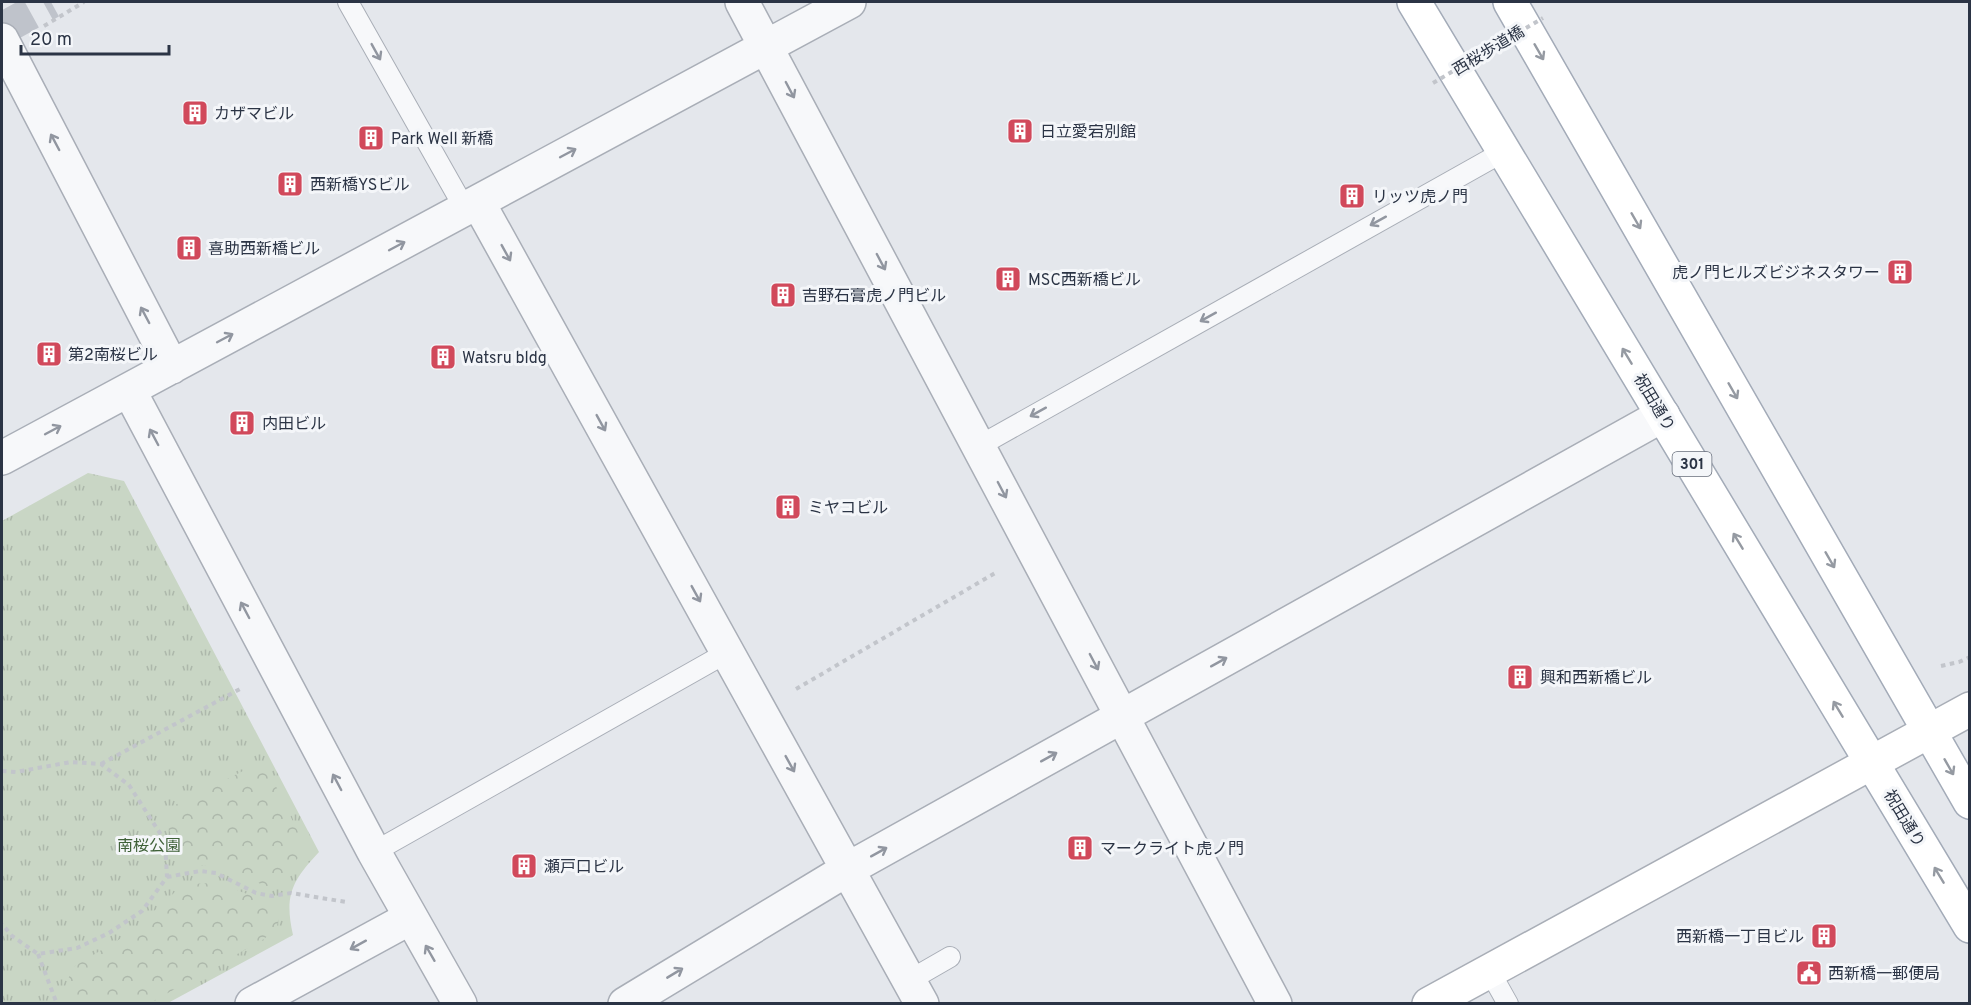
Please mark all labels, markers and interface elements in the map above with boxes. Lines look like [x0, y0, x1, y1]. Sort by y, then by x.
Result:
scale bar [21, 18, 170, 56]
street label: 西桜歩道橋 [1450, 23, 1528, 81]
text: 20 m [30, 29, 72, 52]
one-way arrow [1533, 43, 1545, 60]
one-way arrow [371, 44, 383, 61]
one-way arrow [784, 81, 796, 98]
building icon: カザマビル [180, 98, 210, 128]
place label: カザマビル [214, 105, 294, 125]
building icon: 日立愛宕別館 [1005, 116, 1035, 146]
building icon: Park Well 新橋 [356, 123, 386, 153]
place label: 日立愛宕別館 [1040, 123, 1136, 143]
place label: Park Well 新橋 [391, 130, 493, 150]
one-way arrow [49, 133, 60, 151]
one-way arrow [559, 147, 577, 158]
building icon: 西新橋YSビル [275, 169, 305, 199]
place label: 西新橋YSビル [310, 176, 409, 196]
building icon: リッツ虎ノ門 [1337, 181, 1367, 211]
place label: リッツ虎ノ門 [1372, 188, 1468, 208]
one-way arrow [1630, 212, 1642, 229]
one-way arrow [1370, 215, 1387, 227]
building icon: 喜助西新橋ビル [174, 233, 204, 263]
place label: 喜助西新橋ビル [208, 240, 320, 260]
one-way arrow [387, 240, 405, 251]
one-way arrow [501, 244, 513, 261]
one-way arrow [875, 253, 887, 270]
building icon: 虎ノ門ヒルズビジネスタワー [1885, 257, 1915, 287]
building icon: MSC西新橋ビル [993, 264, 1023, 294]
place label: 虎ノ門ヒルズビジネスタワー [1672, 264, 1880, 284]
place label: MSC西新橋ビル [1028, 271, 1141, 291]
building icon: 吉野石膏虎ノ門ビル [768, 280, 798, 310]
place label: 吉野石膏虎ノ門ビル [802, 287, 946, 307]
one-way arrow [139, 306, 150, 324]
one-way arrow [1200, 311, 1217, 323]
one-way arrow [216, 332, 233, 344]
building icon: 第2南桜ビル [34, 339, 64, 369]
building icon: Watsru bldg [428, 342, 458, 372]
place label: 第2南桜ビル [68, 346, 158, 366]
one-way arrow [1620, 348, 1632, 365]
place label: Watsru bldg [462, 349, 547, 369]
street label: 祝田通り [1628, 370, 1678, 436]
one-way arrow [1728, 381, 1739, 399]
one-way arrow [1030, 406, 1047, 418]
building icon: 内田ビル [227, 408, 257, 438]
one-way arrow [595, 414, 607, 431]
place label: 内田ビル [262, 415, 326, 435]
one-way arrow [44, 424, 61, 436]
one-way arrow [148, 429, 159, 447]
road number: 301 [1672, 452, 1712, 476]
one-way arrow [996, 481, 1008, 498]
building icon: ミヤコビル [773, 492, 803, 522]
place label: ミヤコビル [808, 499, 888, 519]
one-way arrow [1732, 533, 1744, 550]
one-way arrow [1824, 551, 1836, 568]
one-way arrow [690, 585, 702, 602]
one-way arrow [239, 601, 250, 619]
one-way arrow [1088, 653, 1100, 670]
one-way arrow [1210, 656, 1227, 668]
building icon: 興和西新橋ビル [1505, 662, 1535, 692]
place label: 興和西新橋ビル [1540, 669, 1652, 689]
one-way arrow [1831, 701, 1843, 718]
one-way arrow [1040, 751, 1057, 763]
one-way arrow [785, 755, 796, 773]
one-way arrow [1943, 758, 1955, 775]
one-way arrow [331, 774, 343, 791]
street label: 祝田通り [1878, 786, 1928, 852]
building icon: マークライト虎ノ門 [1065, 833, 1095, 863]
park label: 南桜公園 [117, 837, 181, 857]
place label: マークライト虎ノ門 [1100, 840, 1244, 860]
one-way arrow [870, 846, 887, 858]
building icon: 瀬戸口ビル [509, 851, 539, 881]
place label: 瀬戸口ビル [544, 858, 624, 878]
one-way arrow [1933, 867, 1945, 884]
building icon: 西新橋一丁目ビル [1809, 921, 1839, 951]
place label: 西新橋一丁目ビル [1676, 928, 1804, 948]
one-way arrow [350, 940, 368, 951]
one-way arrow [424, 945, 436, 962]
public building icon: 西新橋一郵便局 [1794, 958, 1824, 988]
place label: 西新橋一郵便局 [1828, 965, 1940, 985]
one-way arrow [666, 967, 683, 979]

